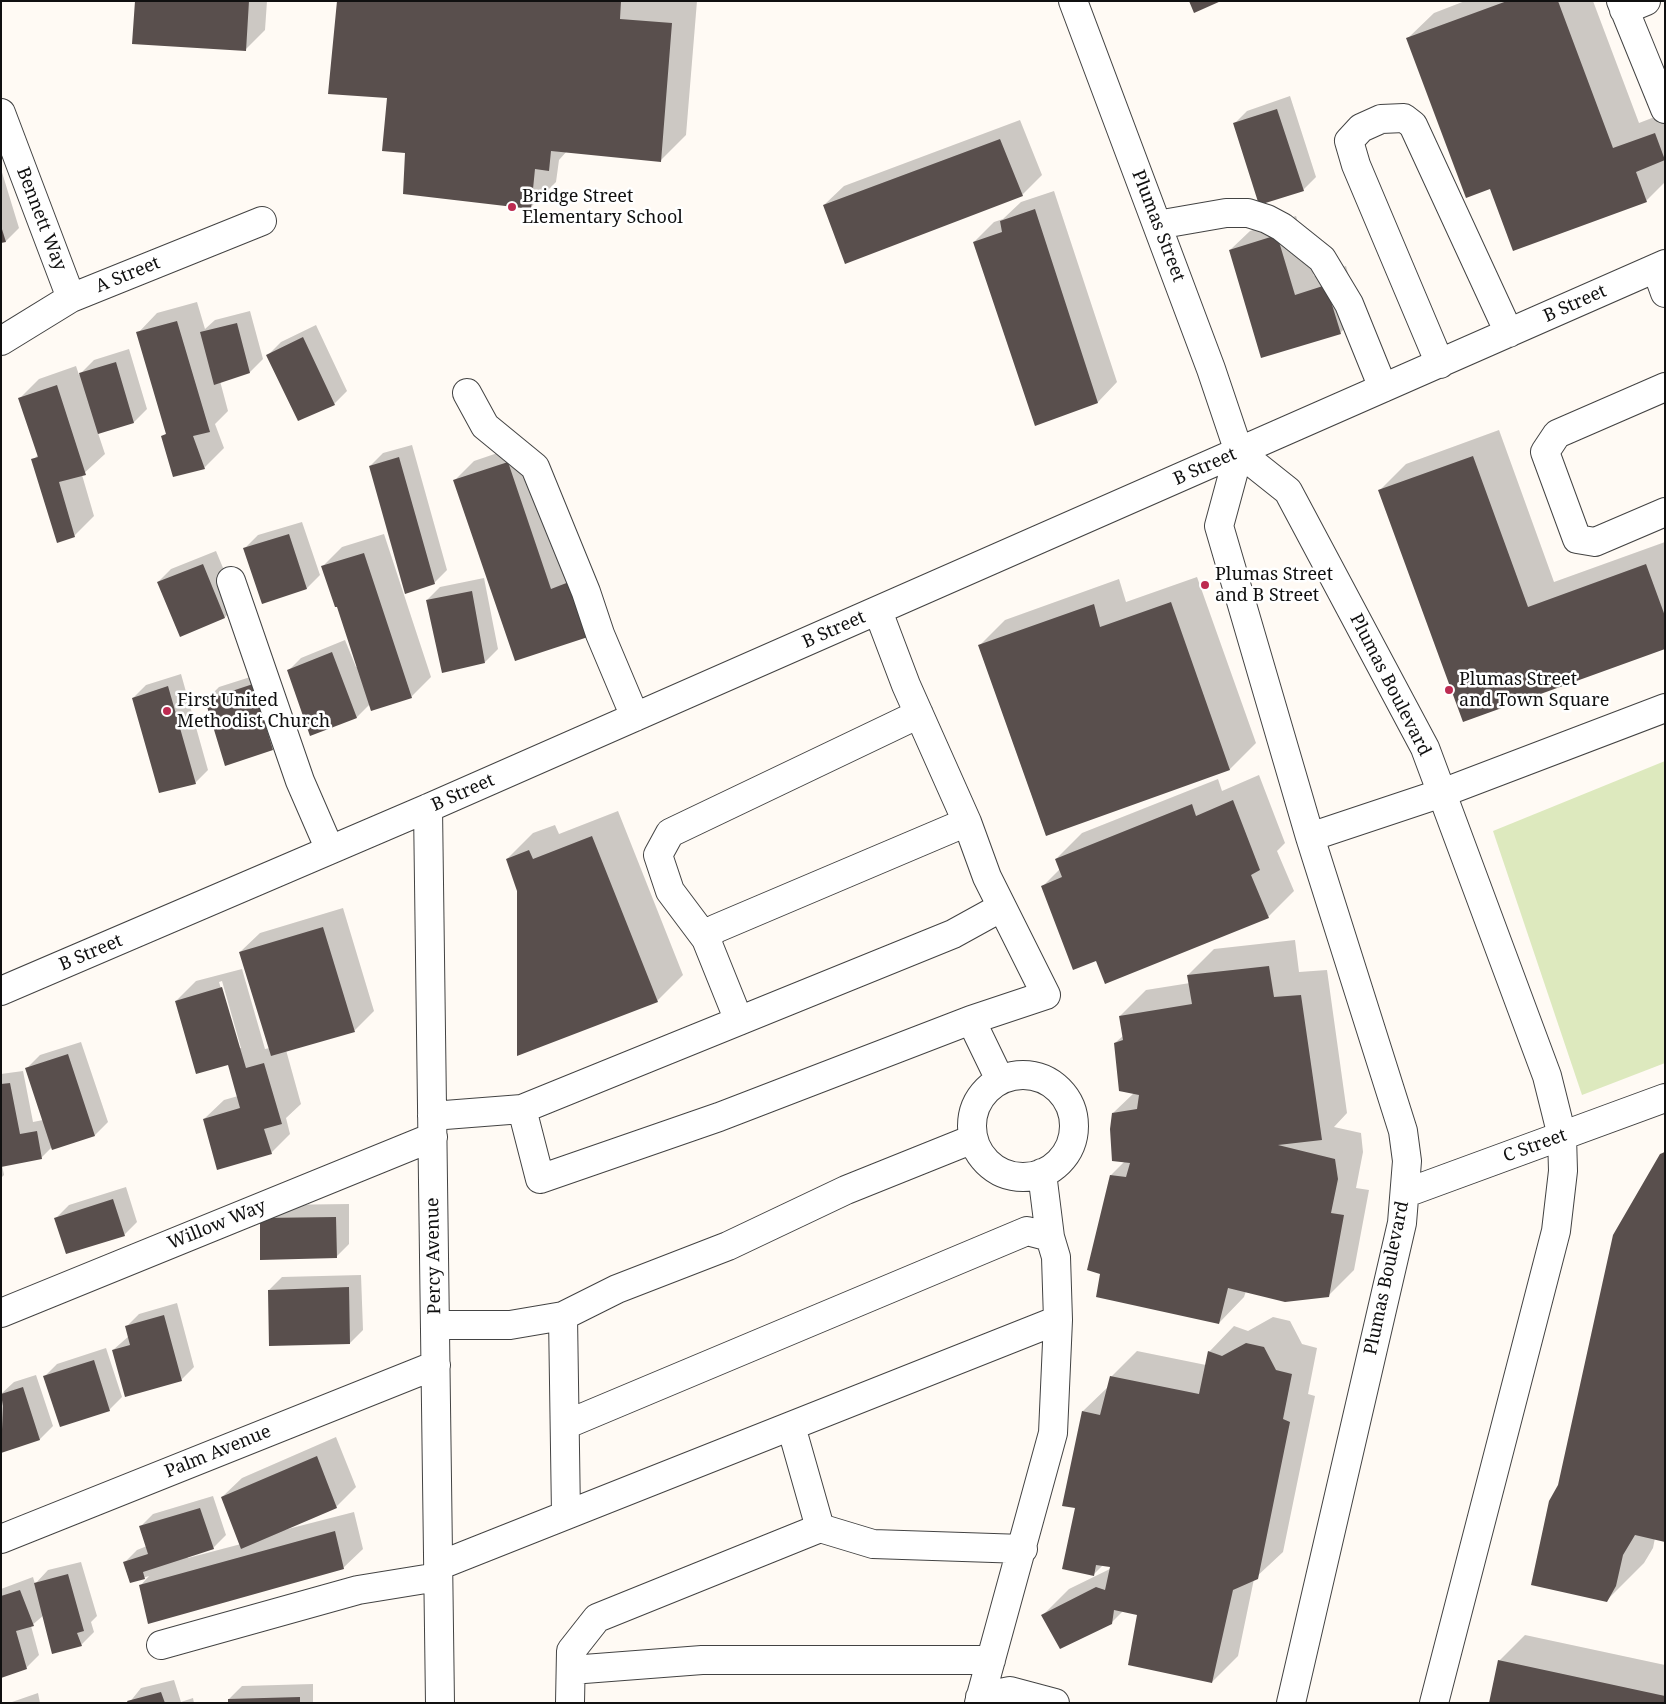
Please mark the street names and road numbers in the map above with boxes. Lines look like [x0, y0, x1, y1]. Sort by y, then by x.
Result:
street label: Bennett Way [11, 164, 71, 274]
street label: Plumas Street [1127, 167, 1189, 285]
street label: A Street [93, 252, 163, 298]
street label: B Street [1540, 281, 1610, 327]
street label: B Street [1170, 444, 1240, 490]
street label: B Street [799, 607, 869, 653]
street label: Plumas Boulevard [1345, 610, 1435, 760]
street label: B Street [428, 770, 498, 816]
street label: B Street [56, 930, 126, 976]
street label: C Street [1500, 1125, 1570, 1167]
street label: Willow Way [165, 1196, 269, 1254]
street label: Percy Avenue [422, 1197, 446, 1315]
street label: Plumas Boulevard [1360, 1199, 1414, 1357]
street label: Palm Avenue [162, 1421, 274, 1483]

